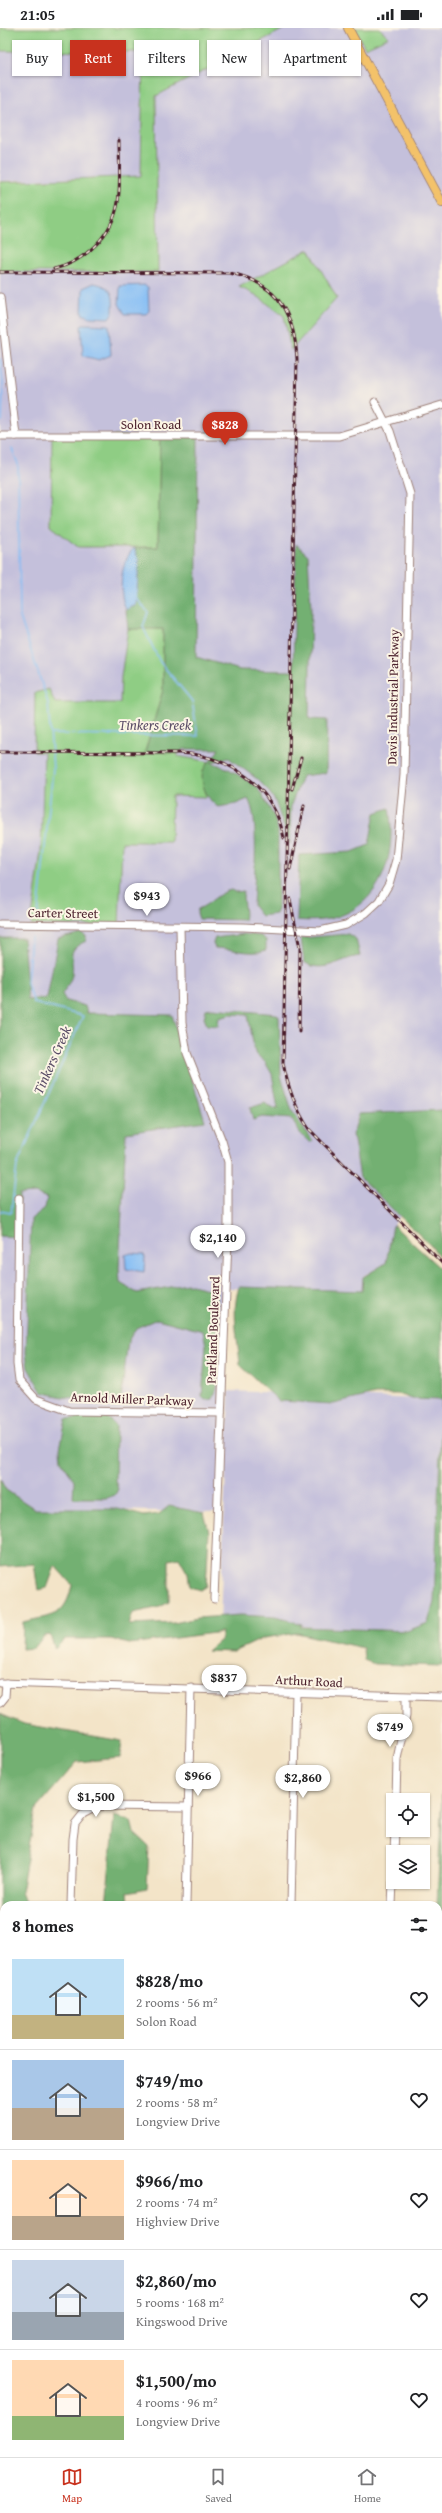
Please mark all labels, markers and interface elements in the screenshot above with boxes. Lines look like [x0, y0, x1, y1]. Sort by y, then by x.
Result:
text: 21:05 [20, 4, 55, 25]
chip: Buy [12, 40, 62, 76]
chip: Rent [70, 40, 126, 76]
chip: Filters [134, 40, 199, 76]
chip: New [207, 40, 261, 76]
chip: Apartment [269, 40, 361, 76]
pin: $828 [201, 412, 249, 446]
street label: Solon Road [121, 415, 181, 434]
text: $828 [212, 415, 238, 434]
street label: Davis Industrial Parkway [382, 629, 404, 765]
water label: Tinkers Creek [119, 715, 192, 735]
pin: $943 [123, 883, 171, 917]
text: $943 [134, 886, 160, 905]
street label: Carter Street [28, 903, 99, 923]
water label: Tinkers Creek [28, 1022, 76, 1097]
pin: $2,140 [185, 1225, 251, 1259]
text: $2,140 [199, 1228, 237, 1247]
street label: Parkland Boulevard [202, 1276, 224, 1384]
street label: Arnold Miller Parkway [70, 1387, 194, 1411]
pin: $837 [200, 1665, 248, 1699]
text: $837 [211, 1668, 237, 1687]
street label: Arthur Road [275, 1670, 343, 1692]
pin: $749 [366, 1714, 414, 1748]
text: $749 [377, 1717, 403, 1736]
pin: $966 [174, 1763, 222, 1797]
pin: $2,860 [270, 1765, 336, 1799]
text: $966 [185, 1766, 211, 1785]
text: $2,860 [284, 1768, 322, 1787]
pin: $1,500 [63, 1784, 129, 1818]
text: $1,500 [77, 1787, 115, 1806]
map controls [386, 1793, 430, 1889]
button: locate [386, 1793, 430, 1837]
button: layers [386, 1845, 430, 1889]
text: 8 homes [12, 1913, 74, 1938]
icon: filters [408, 1914, 430, 1936]
text: $828/mo [136, 1968, 203, 1993]
icon: home [44, 1975, 92, 2023]
icon: heart [408, 1988, 430, 2010]
text: 2 rooms · 56 m² [136, 1993, 218, 2012]
text: Solon Road [136, 2012, 197, 2031]
text: $749/mo [136, 2068, 203, 2093]
icon: home [44, 2076, 92, 2124]
icon: heart [408, 2089, 430, 2111]
text: 2 rooms · 58 m² [136, 2093, 218, 2112]
text: Longview Drive [136, 2112, 220, 2131]
text: $966/mo [136, 2168, 203, 2193]
icon: home [44, 2176, 92, 2224]
icon: heart [408, 2189, 430, 2211]
text: 2 rooms · 74 m² [136, 2193, 218, 2212]
text: Highview Drive [136, 2212, 220, 2231]
text: $2,860/mo [136, 2268, 217, 2293]
icon: home [44, 2276, 92, 2324]
icon: heart [408, 2289, 430, 2311]
text: 5 rooms · 168 m² [136, 2293, 224, 2312]
text: Kingswood Drive [136, 2312, 228, 2331]
text: $1,500/mo [136, 2368, 217, 2393]
icon: home [44, 2376, 92, 2424]
icon: heart [408, 2389, 430, 2411]
text: 4 rooms · 96 m² [136, 2393, 218, 2412]
text: Longview Drive [136, 2412, 220, 2431]
tab: Map [61, 2466, 83, 2506]
tab: Saved [205, 2466, 232, 2506]
tab: Home [354, 2466, 381, 2506]

